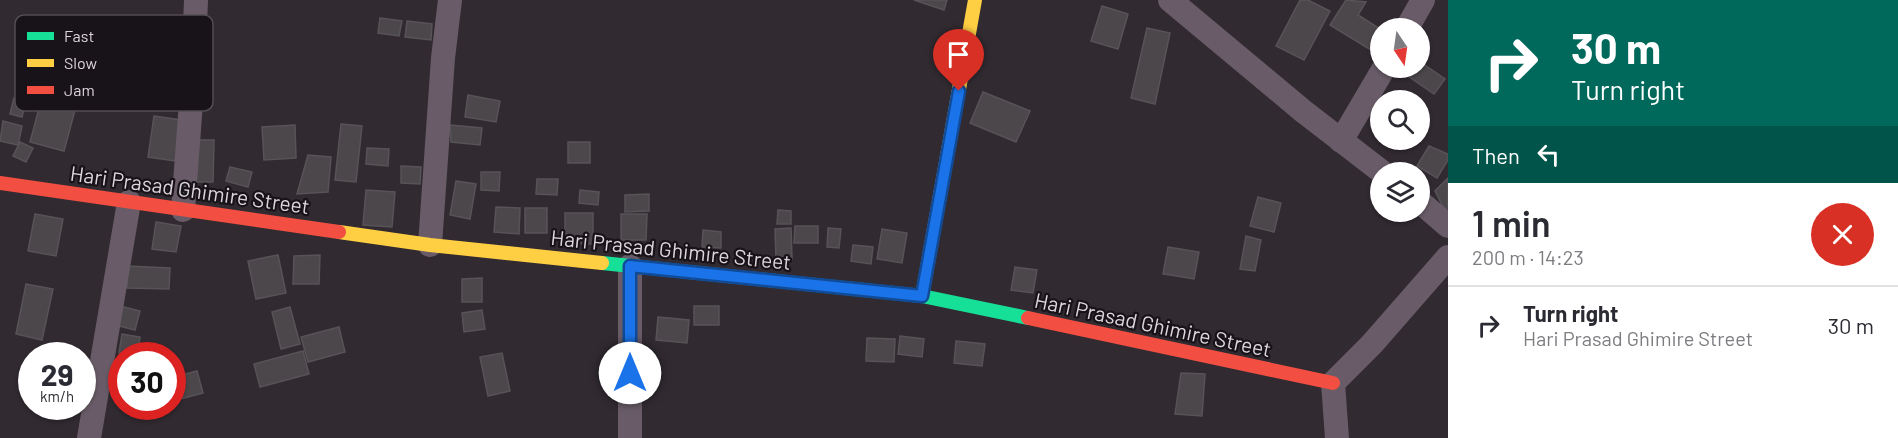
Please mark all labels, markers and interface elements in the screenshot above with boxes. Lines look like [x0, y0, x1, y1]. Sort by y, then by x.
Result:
legend [15, 15, 213, 111]
north arrow [1370, 18, 1430, 78]
map controls [1370, 18, 1430, 222]
text: 30 m [1571, 22, 1661, 72]
icon: right [1472, 24, 1550, 102]
text: Fast [64, 26, 94, 45]
pin [933, 29, 984, 91]
icon: arrive [942, 38, 975, 71]
text: Slow [64, 53, 97, 72]
text: Turn right [1571, 73, 1685, 105]
text: Jam [64, 80, 95, 99]
button: search [1370, 90, 1430, 150]
icon: left [1532, 138, 1565, 171]
text: Then [1472, 142, 1520, 168]
street label: Hari Prasad Ghimire Street [69, 160, 311, 218]
button: layers [1370, 162, 1430, 222]
text: 1 min [1472, 201, 1551, 244]
button: close [1811, 203, 1874, 266]
street label: Hari Prasad Ghimire Street [550, 224, 792, 274]
text: 200 m · 14:23 [1472, 245, 1584, 269]
street label: Hari Prasad Ghimire Street [1032, 287, 1274, 361]
text: Turn right [1523, 300, 1618, 326]
icon: right [1472, 309, 1505, 342]
text: 30 m [1828, 312, 1874, 338]
text: Hari Prasad Ghimire Street [1523, 326, 1753, 350]
position arrow [598, 341, 662, 405]
speed limit sign: 30 [108, 342, 186, 420]
text: 29 [41, 356, 73, 392]
text: km/h [40, 387, 74, 405]

